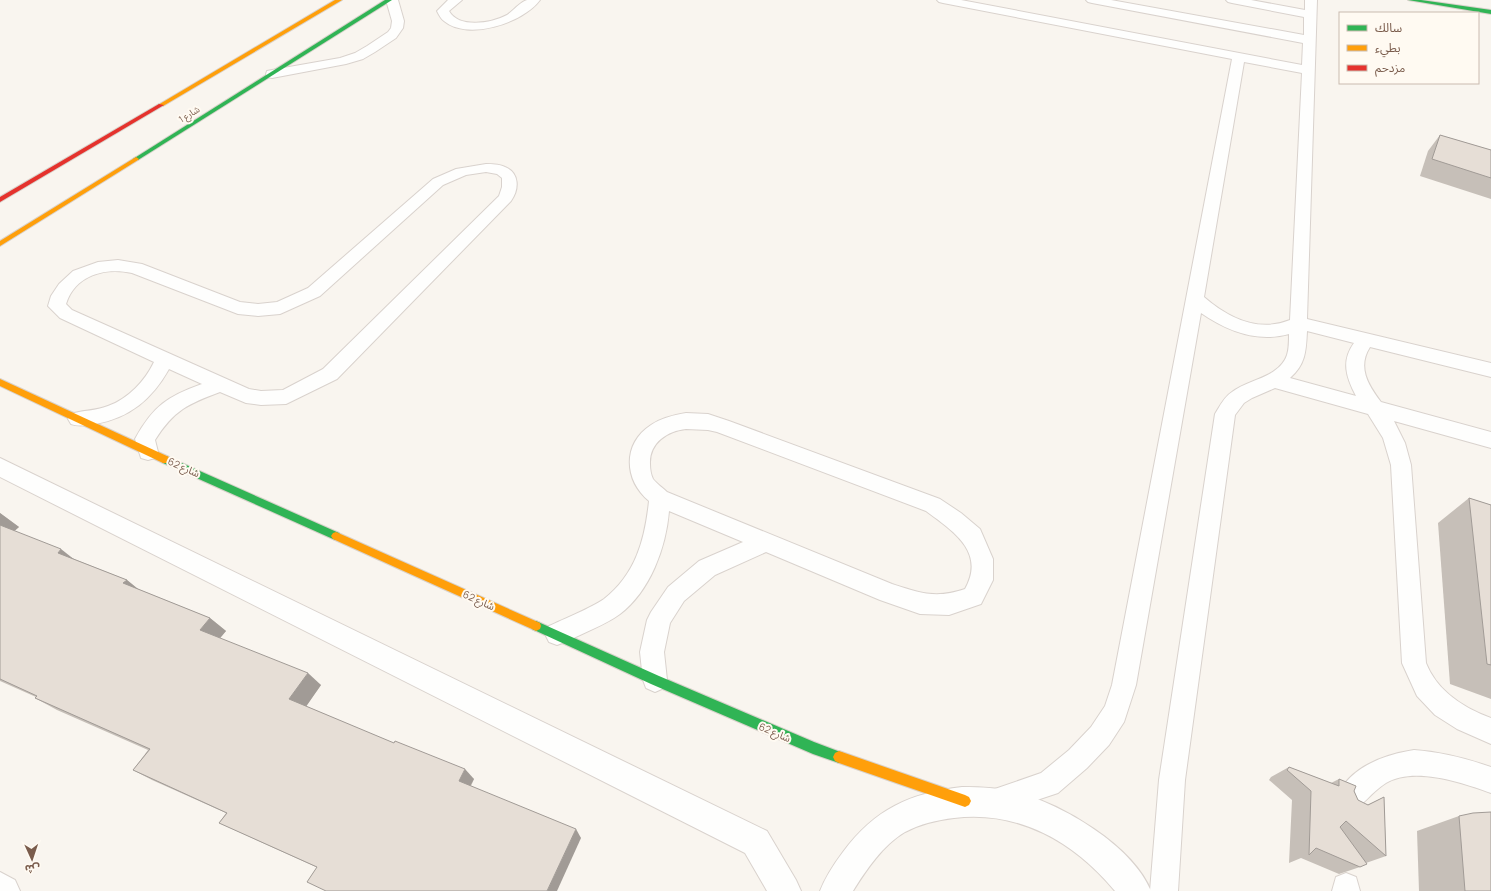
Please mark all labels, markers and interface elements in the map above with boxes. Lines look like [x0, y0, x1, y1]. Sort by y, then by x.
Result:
legend [1339, 12, 1479, 84]
text: سالك [1375, 19, 1402, 36]
text: بطيء [1375, 39, 1401, 58]
text: مزدحم [1375, 59, 1405, 77]
street label: شارع 1 [176, 102, 203, 126]
street label: شارع 62 [165, 454, 202, 481]
street label: شارع 62 [460, 587, 497, 614]
street label: شارع 62 [756, 719, 793, 746]
north arrow [12, 839, 52, 879]
text: ش [25, 862, 40, 877]

